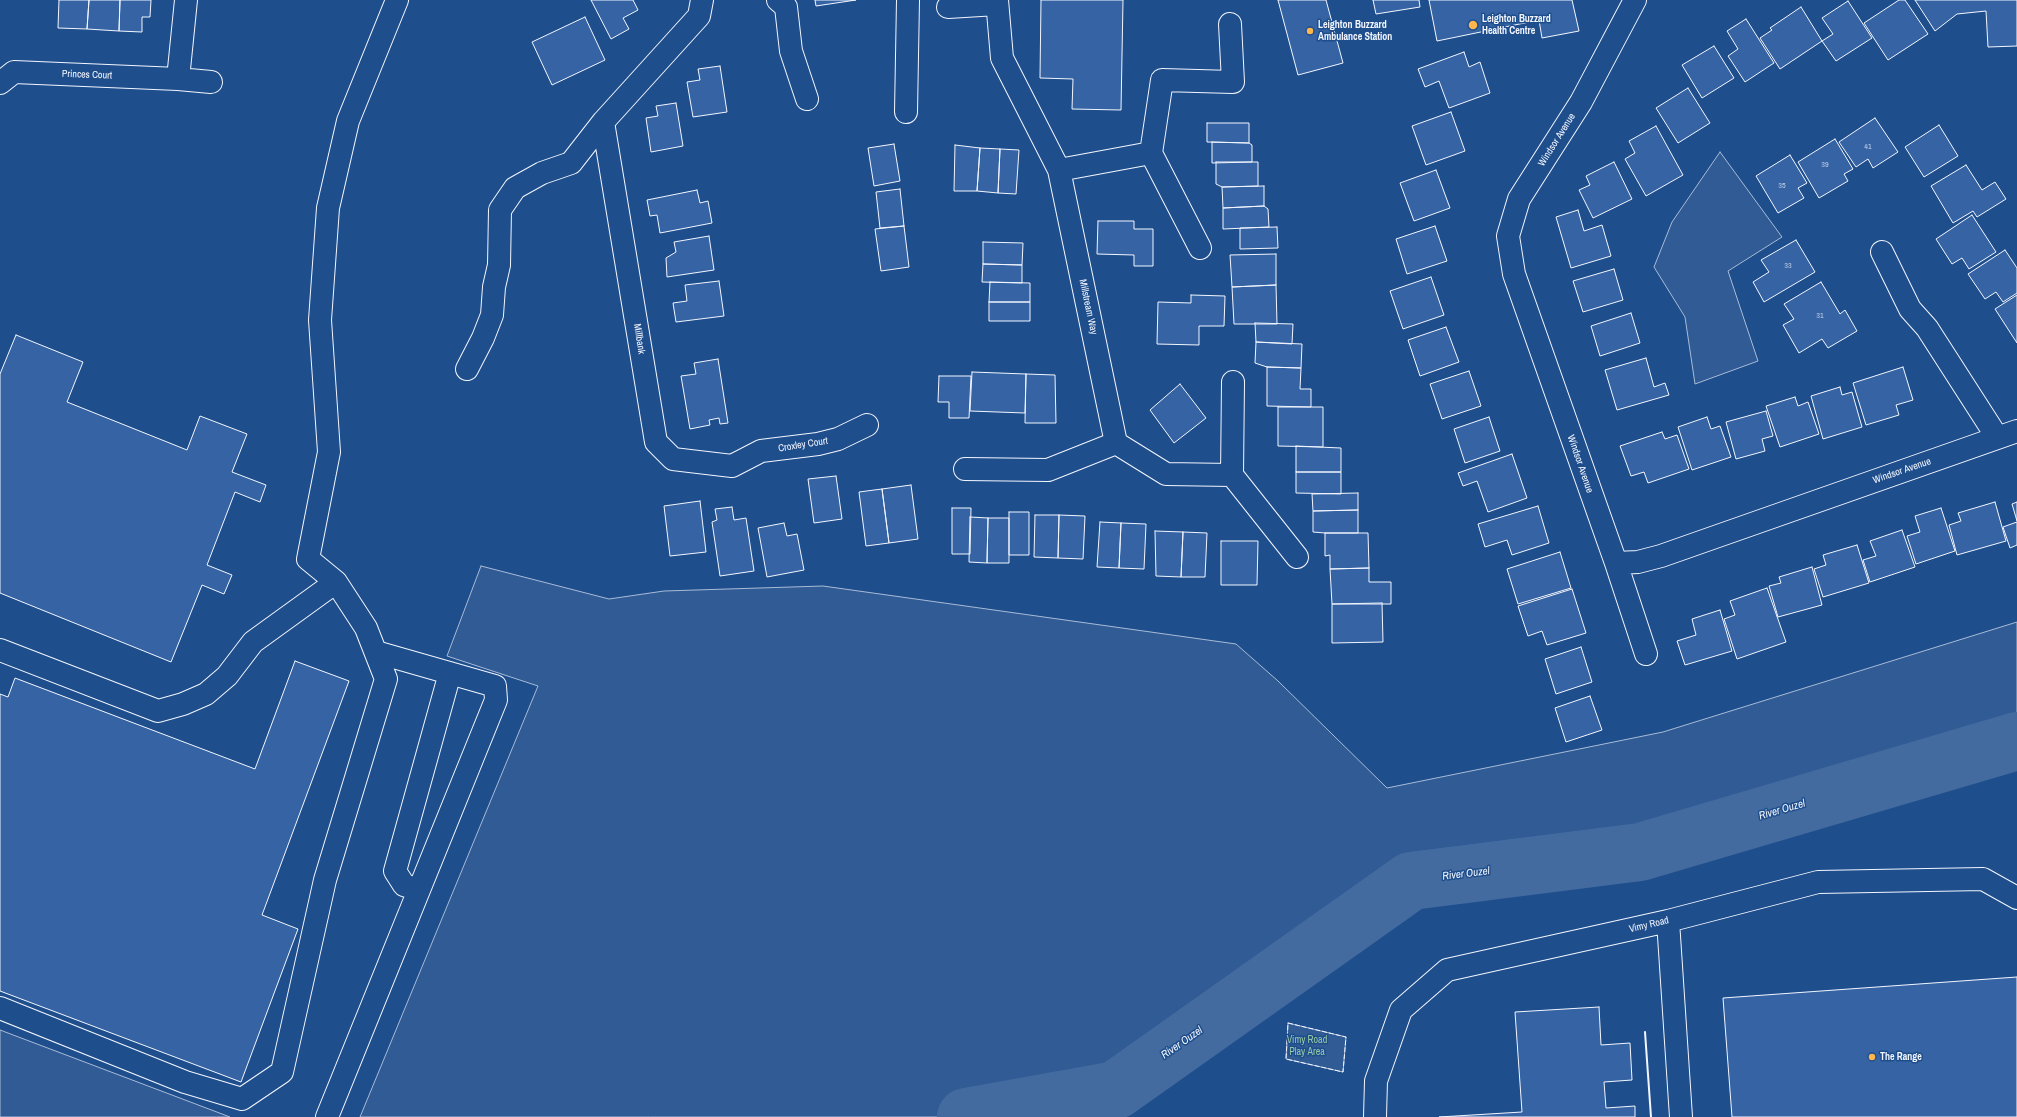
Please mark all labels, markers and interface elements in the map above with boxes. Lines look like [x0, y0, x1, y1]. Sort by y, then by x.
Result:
place label: Leighton Buzzard Health Centre [1482, 13, 1551, 36]
place label: Leighton Buzzard Ambulance Station [1318, 19, 1392, 42]
marker: Leighton Buzzard Health Centre [1467, 19, 1479, 31]
marker: Leighton Buzzard Ambulance Station [1305, 26, 1315, 36]
street label: Princes Court [62, 68, 112, 82]
street label: Windsor Avenue [1536, 111, 1578, 169]
house number: 41 [1864, 142, 1872, 152]
house number: 39 [1821, 160, 1829, 170]
house number: 35 [1778, 181, 1786, 191]
house number: 33 [1784, 261, 1792, 271]
street label: Millstream Way [1076, 278, 1100, 336]
house number: 31 [1816, 311, 1824, 321]
street label: Millbank [631, 323, 647, 355]
street label: Windsor Avenue [1564, 433, 1596, 495]
street label: Croxley Court [777, 435, 829, 455]
street label: Windsor Avenue [1871, 455, 1933, 487]
water label: River Ouzel [1757, 797, 1807, 823]
water label: River Ouzel [1442, 865, 1490, 883]
street label: Vimy Road [1628, 915, 1670, 935]
water label: River Ouzel [1159, 1024, 1205, 1062]
park label: Vimy Road Play Area [1287, 1034, 1327, 1058]
place label: The Range [1880, 1051, 1922, 1063]
marker: The Range [1867, 1052, 1877, 1062]

